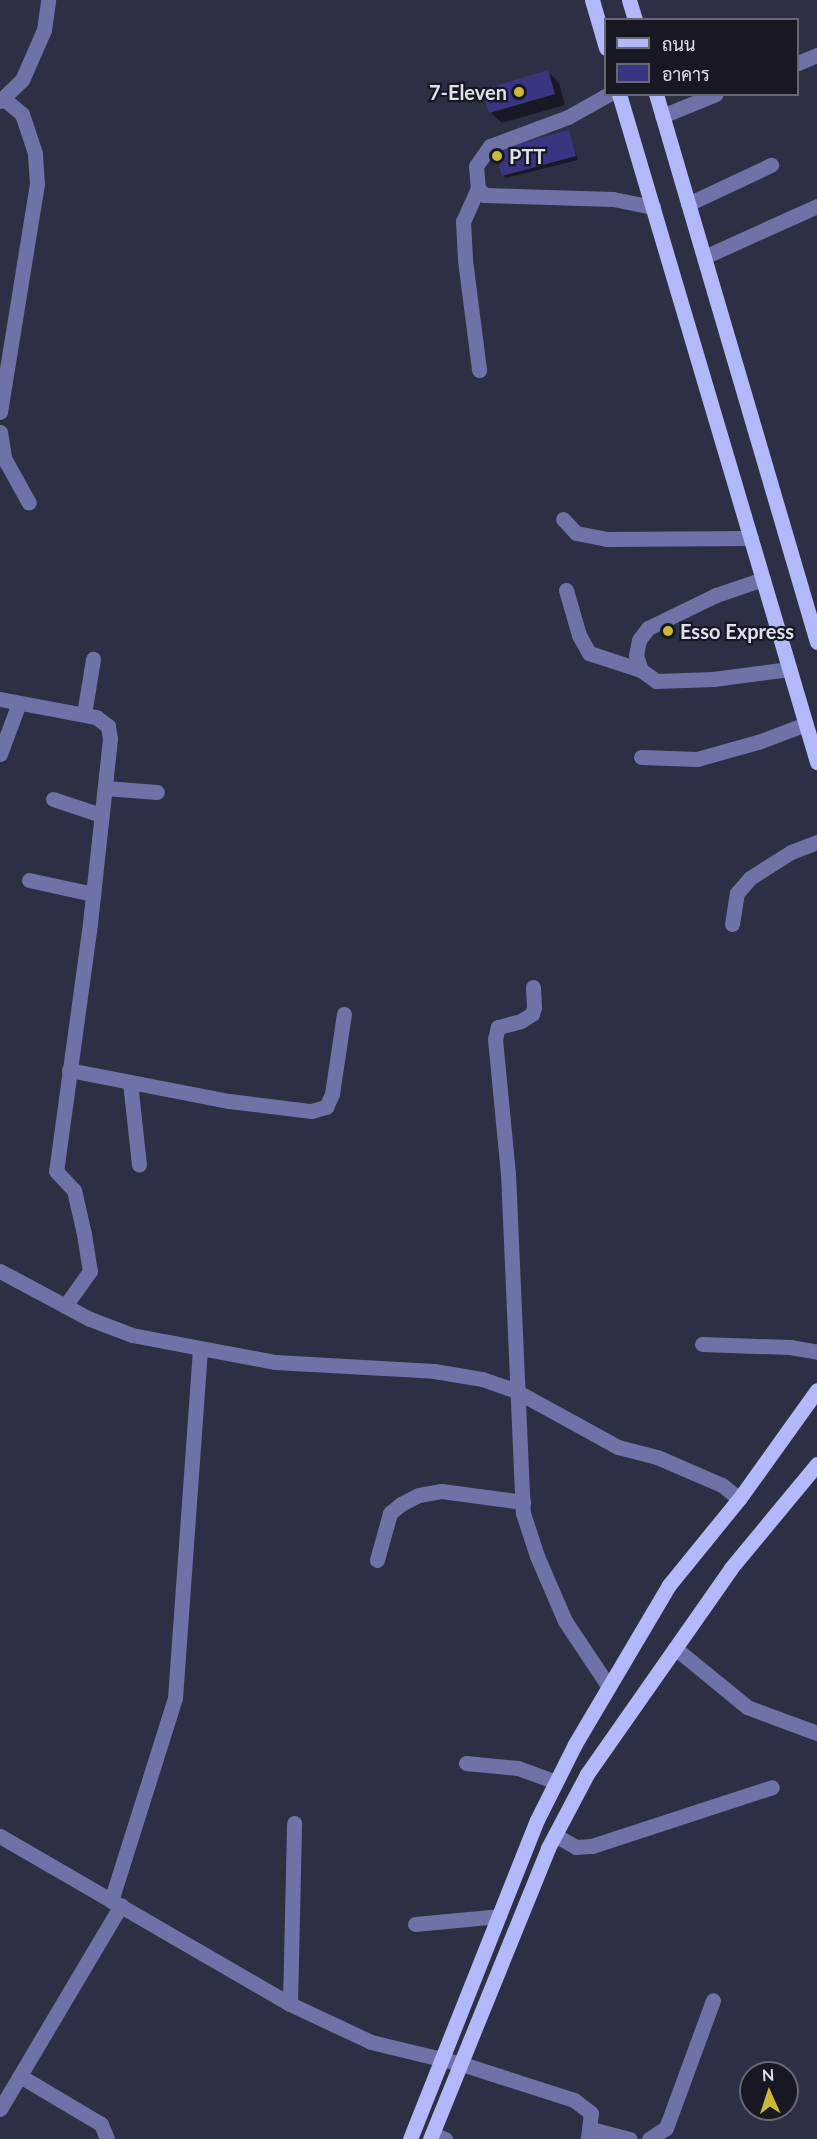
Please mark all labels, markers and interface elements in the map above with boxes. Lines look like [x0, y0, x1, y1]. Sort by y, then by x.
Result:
legend [604, 18, 799, 96]
text: ถนน [662, 33, 695, 55]
text: อาคาร [662, 63, 710, 85]
place label: 7-Eleven [429, 80, 507, 104]
marker: 7-Eleven [512, 85, 526, 99]
place label: PTT [509, 144, 545, 168]
marker: PTT [490, 149, 504, 163]
place label: Esso Express [680, 619, 794, 643]
marker: Esso Express [661, 624, 675, 638]
north arrow [739, 2061, 799, 2121]
text: N [761, 2065, 775, 2084]

